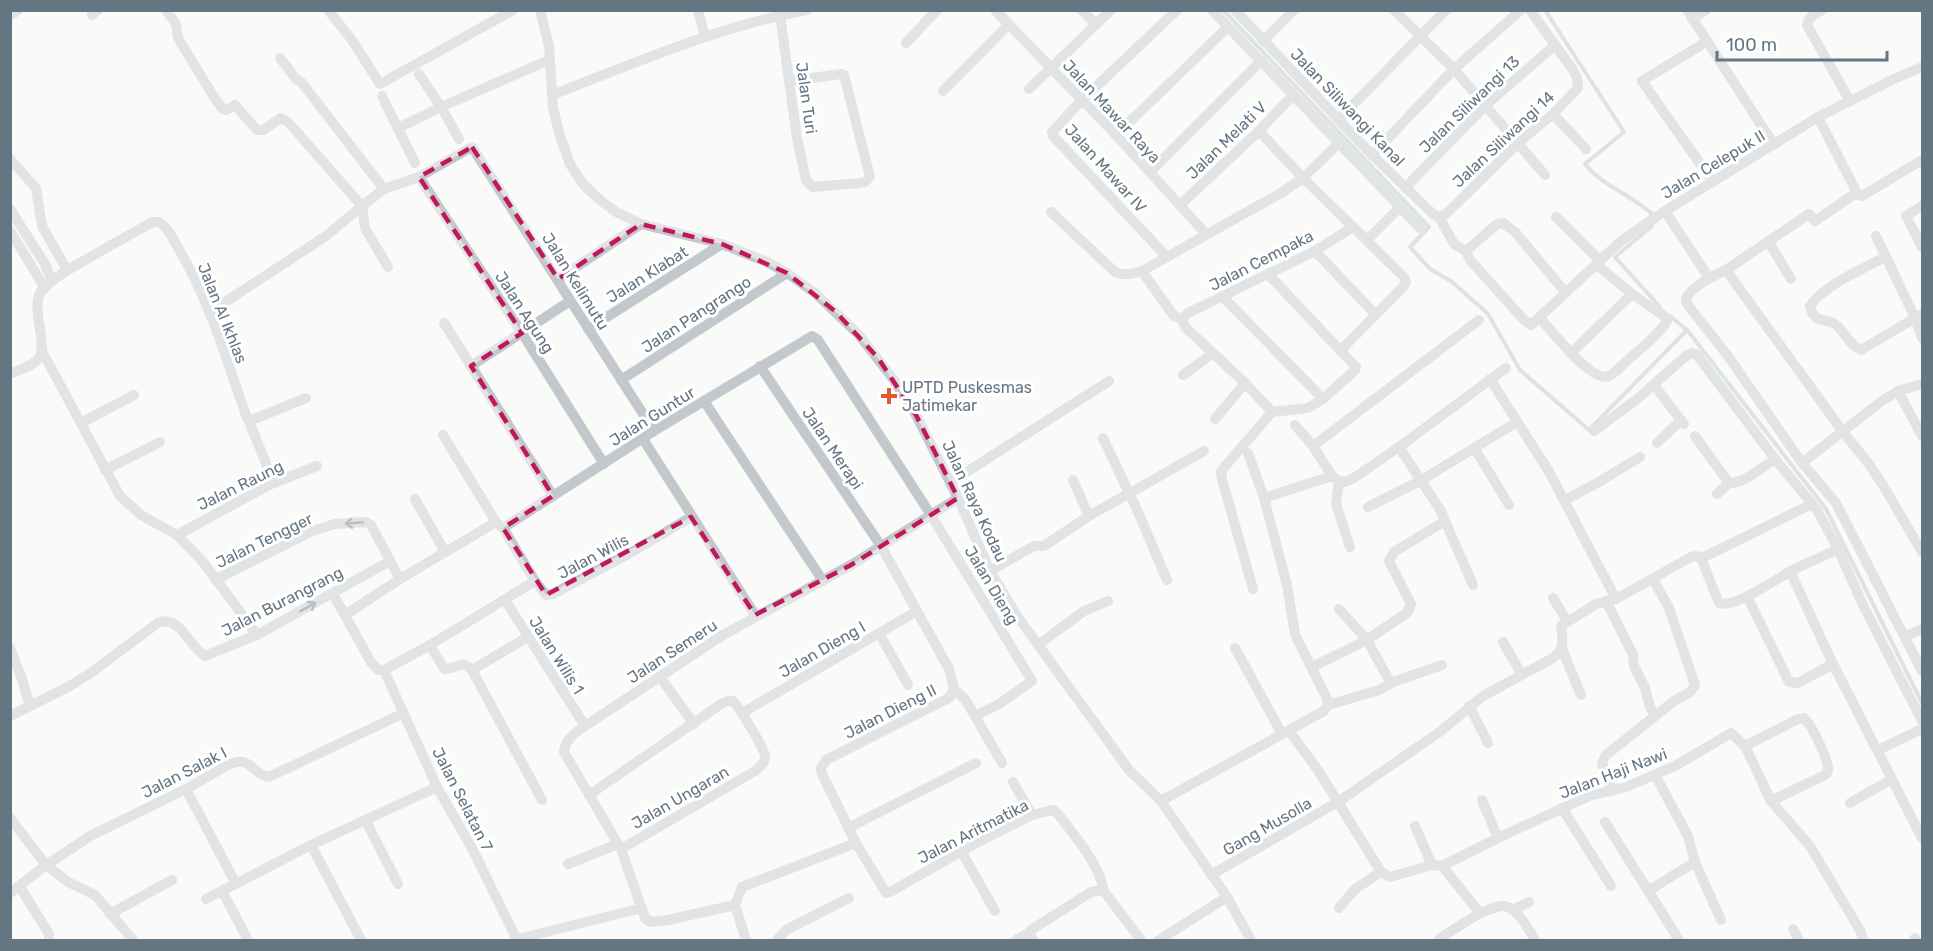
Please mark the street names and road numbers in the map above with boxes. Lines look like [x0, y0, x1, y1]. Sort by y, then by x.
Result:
street label: Jalan Siliwangi Kanal [1287, 45, 1409, 170]
street label: Jalan Siliwangi 13 [1415, 52, 1523, 157]
street label: Jalan Mawar Raya [1059, 56, 1164, 167]
street label: Jalan Turi [792, 61, 821, 135]
street label: Jalan Siliwangi 14 [1449, 87, 1558, 191]
street label: Jalan Melati V [1182, 98, 1270, 183]
street label: Jalan Mawar IV [1061, 120, 1150, 217]
street label: Jalan Celepuk II [1658, 126, 1769, 203]
street label: Jalan Cempaka [1206, 226, 1317, 295]
street label: Jalan Kelimutu [538, 229, 613, 333]
street label: Jalan Klabat [603, 242, 691, 307]
street label: Jalan Al Ikhlas [194, 260, 251, 366]
street label: Jalan Agung [491, 268, 558, 357]
street label: Jalan Pangrango [638, 272, 755, 357]
street label: Jalan Guntur [606, 383, 699, 450]
street label: Jalan Merapi [798, 404, 867, 493]
street label: Jalan Raya Kodau [938, 437, 1011, 565]
street label: Jalan Raung [194, 456, 286, 514]
street label: Jalan Tengger [213, 509, 316, 572]
street label: Jalan Wilis [555, 530, 632, 583]
street label: Jalan Dieng [961, 542, 1022, 628]
street label: Jalan Burangrang [218, 563, 346, 640]
street label: Jalan Wilis 1 [525, 613, 588, 698]
street label: Jalan Semeru [624, 615, 721, 687]
street label: Jalan Dieng I [776, 617, 869, 682]
street label: Jalan Dieng II [841, 680, 940, 743]
street label: Jalan Salak I [138, 743, 230, 802]
street label: Jalan Selatan 7 [428, 744, 497, 854]
street label: Jalan Haji Nawi [1556, 744, 1670, 803]
street label: Jalan Ungaran [628, 762, 732, 833]
street label: Gang Musolla [1220, 793, 1315, 859]
street label: Jalan Aritmatika [915, 795, 1032, 868]

